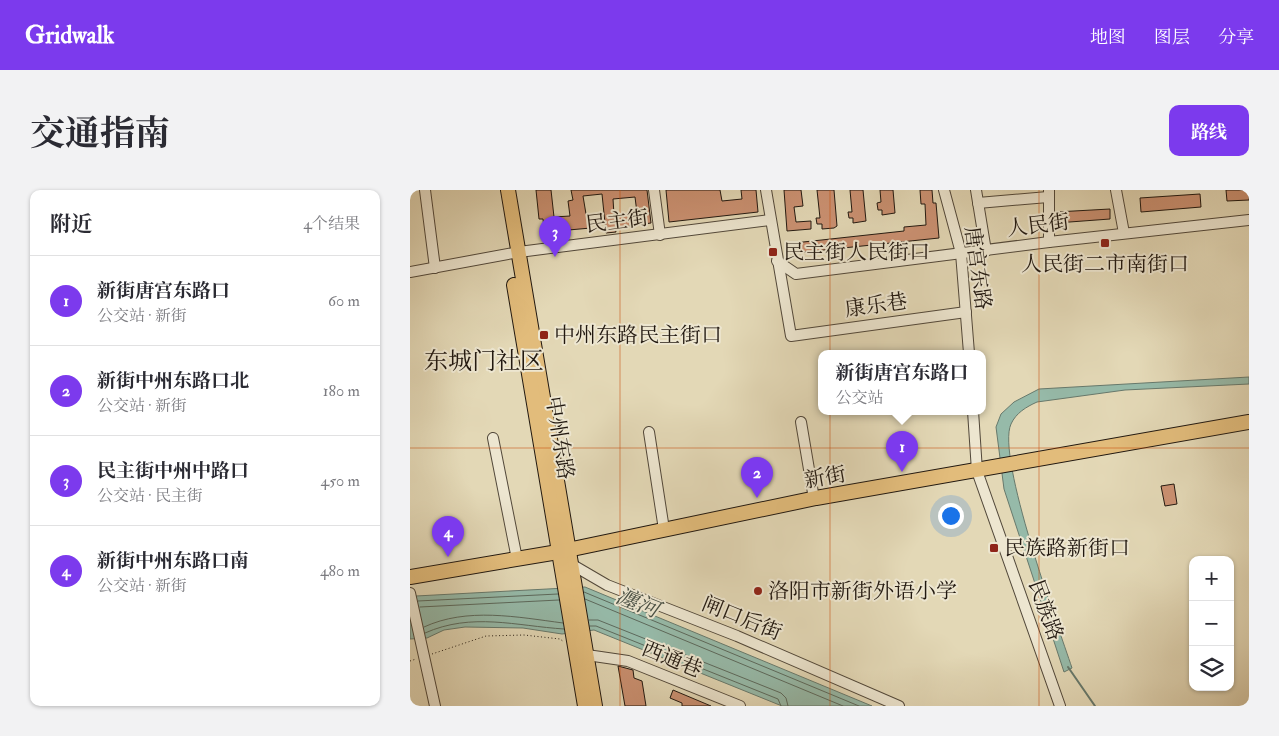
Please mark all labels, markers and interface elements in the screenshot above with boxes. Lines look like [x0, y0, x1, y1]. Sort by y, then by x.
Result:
text: Gridwalk [25, 20, 114, 51]
text: 地图 [1090, 26, 1126, 49]
text: 图层 [1154, 26, 1190, 49]
text: 分享 [1218, 26, 1254, 49]
button: 路线 [1169, 105, 1249, 156]
text: 交通指南 [30, 112, 170, 156]
street label: 民主街 [584, 204, 650, 239]
street label: 人民街 [1005, 208, 1071, 243]
text: 附近 [50, 211, 92, 238]
text: 4个结果 [303, 214, 360, 234]
pin: 3 [539, 216, 571, 257]
street label: 唐宫东路 [958, 225, 997, 312]
marker: 人民街二市南街口 [1099, 237, 1111, 249]
place label: 民主街人民街口 [783, 239, 930, 266]
marker: 民主街人民街口 [767, 246, 779, 258]
place label: 人民街二市南街口 [1021, 251, 1189, 278]
text: 新街唐宫东路口 [97, 279, 230, 303]
street label: 康乐巷 [843, 288, 909, 323]
text: 1 [63, 291, 69, 311]
text: 60 m [328, 291, 360, 311]
text: 公交站 · 新街 [97, 306, 187, 326]
place label: 中州东路民主街口 [554, 322, 722, 349]
marker: 中州东路民主街口 [538, 329, 550, 341]
district label: 东城门社区 [424, 346, 544, 377]
popup [818, 350, 986, 415]
text: 新街唐宫东路口 [835, 361, 969, 385]
text: 新街中州东路口北 [97, 369, 249, 393]
text: 2 [62, 381, 70, 401]
text: 180 m [323, 381, 360, 401]
text: 公交站 [835, 388, 884, 408]
street label: 中州东路 [540, 394, 579, 482]
text: 公交站 · 新街 [97, 396, 187, 416]
pin: 1 [886, 431, 918, 472]
pin: 2 [741, 457, 773, 498]
text: 民主街中州中路口 [97, 459, 249, 483]
street label: 新街 [802, 461, 848, 494]
text: 3 [63, 471, 69, 491]
text: 450 m [321, 471, 360, 491]
text: 公交站 · 民主街 [97, 486, 203, 506]
your location [938, 503, 964, 529]
pin: 4 [432, 516, 464, 557]
place label: 民族路新街口 [1004, 535, 1130, 562]
marker: 民族路新街口 [988, 542, 1000, 554]
text: 新街中州东路口南 [97, 549, 249, 573]
map controls [1189, 556, 1234, 691]
button: + [1189, 556, 1234, 601]
text: 4 [62, 561, 70, 581]
text: 480 m [320, 561, 360, 581]
text: 公交站 · 新街 [97, 576, 187, 596]
street label: 民族路 [1022, 576, 1069, 644]
place label: 洛阳市新街外语小学 [768, 578, 957, 605]
water label: 瀍河 [612, 582, 667, 626]
marker: 洛阳市新街外语小学 [752, 585, 764, 597]
street label: 闸口后街 [698, 590, 786, 647]
button: − [1189, 601, 1234, 646]
street label: 西通巷 [638, 635, 706, 684]
button: layers [1189, 646, 1234, 691]

